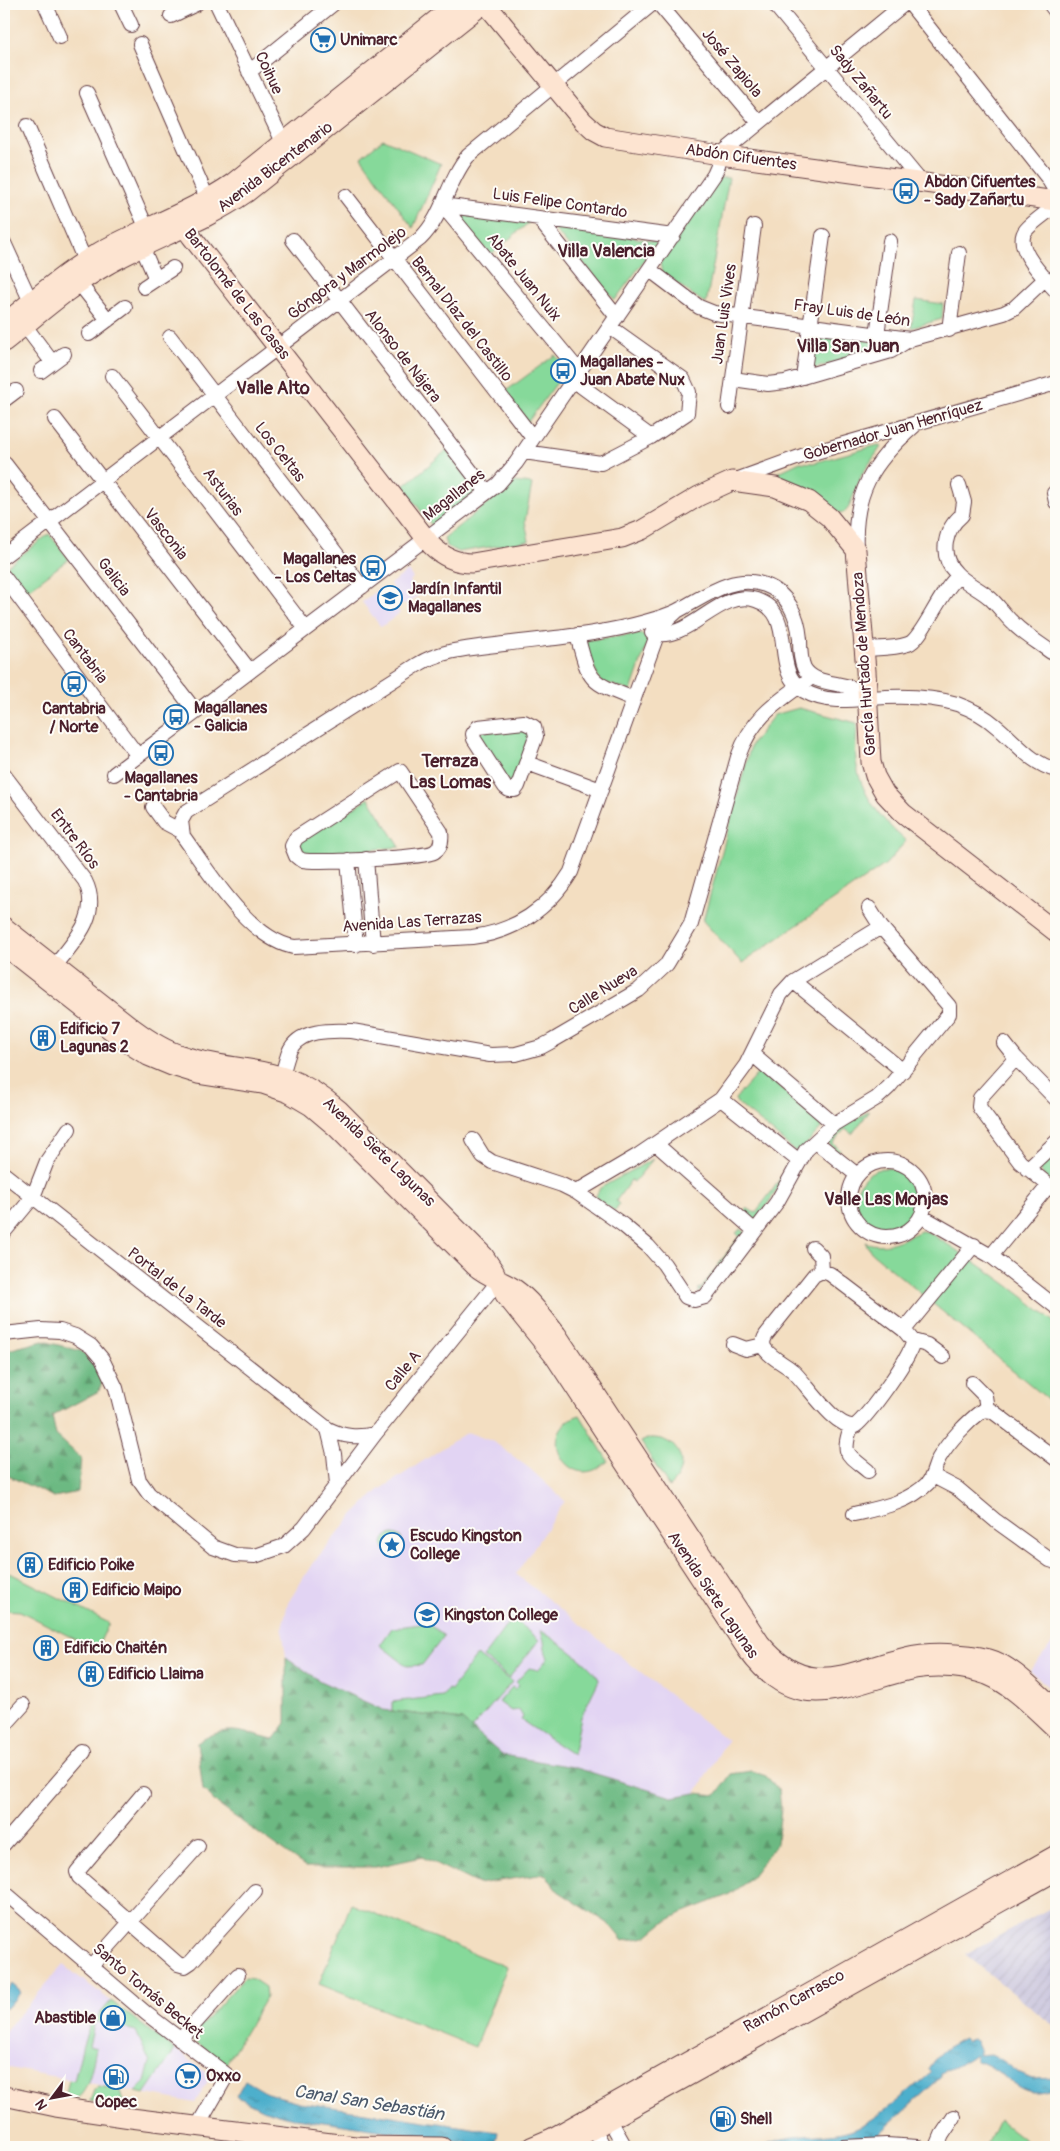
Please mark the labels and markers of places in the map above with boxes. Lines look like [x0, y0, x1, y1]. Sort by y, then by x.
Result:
supermarket icon: Unimarc [310, 27, 336, 53]
place label: Unimarc [340, 30, 398, 50]
place label: Abdon Cifuentes - Sady Zañartu [924, 172, 1036, 210]
bus stop icon: Abdon Cifuentes - Sady Zañartu [893, 178, 919, 204]
place label: Magallanes - Juan Abate Nux [580, 352, 685, 390]
bus stop icon: Magallanes - Juan Abate Nux [550, 358, 576, 384]
place label: Magallanes - Los Celtas [275, 549, 357, 587]
bus stop icon: Magallanes - Los Celtas [360, 555, 386, 581]
place label: Jardín Infantil Magallanes [408, 579, 502, 617]
school or university icon: Jardín Infantil Magallanes [377, 585, 403, 611]
bus stop icon: Cantabria / Norte [61, 671, 87, 697]
place label: Magallanes - Galicia [194, 698, 268, 736]
place label: Cantabria / Norte [42, 699, 106, 737]
bus stop icon: Magallanes - Galicia [163, 704, 189, 730]
bus stop icon: Magallanes - Cantabria [148, 740, 174, 766]
place label: Magallanes - Cantabria [124, 768, 198, 806]
place label: Edificio 7 Lagunas 2 [60, 1019, 129, 1057]
building icon: Edificio 7 Lagunas 2 [30, 1025, 56, 1051]
place label: Escudo Kingston College [410, 1526, 522, 1564]
place icon: Escudo Kingston College [379, 1532, 405, 1558]
building icon: Edificio Poike [17, 1552, 43, 1578]
place label: Edificio Poike [48, 1555, 135, 1575]
building icon: Edificio Maipo [62, 1577, 88, 1603]
place label: Edificio Maipo [92, 1580, 182, 1600]
school or university icon: Kingston College [414, 1602, 440, 1628]
place label: Kingston College [444, 1605, 559, 1625]
building icon: Edificio Chaitén [33, 1635, 59, 1661]
place label: Edificio Chaitén [64, 1638, 167, 1658]
building icon: Edificio Llaima [78, 1661, 104, 1687]
place label: Edificio Llaima [108, 1664, 204, 1684]
shop icon: Abastible [100, 2005, 126, 2031]
place label: Abastible [34, 2008, 97, 2028]
supermarket icon: Oxxo [175, 2063, 201, 2089]
fuel station icon: Copec [103, 2064, 129, 2090]
place label: Oxxo [206, 2066, 241, 2086]
place label: Copec [95, 2092, 137, 2112]
fuel station icon: Shell [710, 2106, 736, 2132]
place label: Shell [740, 2109, 773, 2129]

